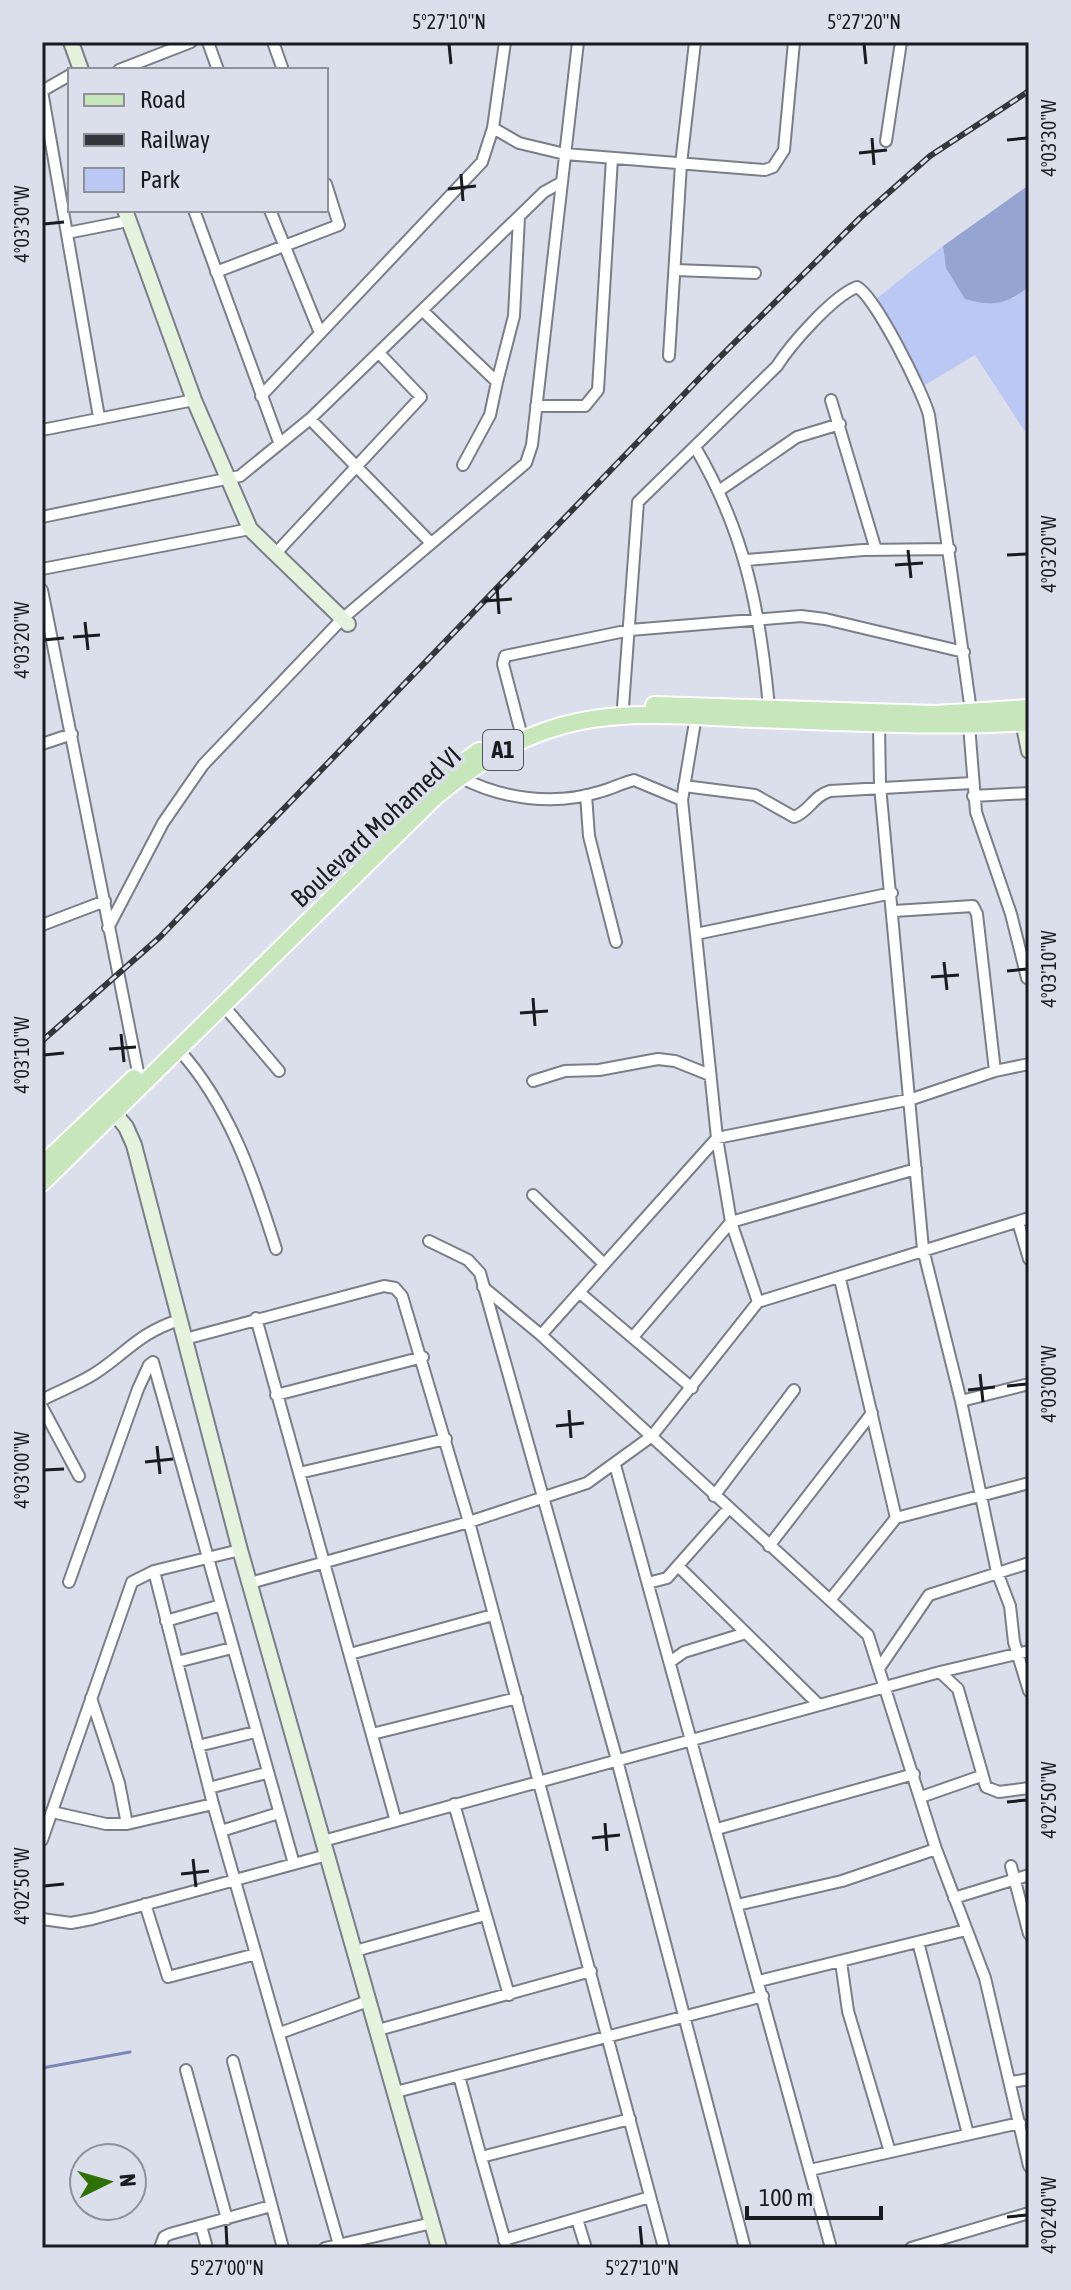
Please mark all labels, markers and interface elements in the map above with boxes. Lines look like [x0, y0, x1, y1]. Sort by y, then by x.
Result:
text: 5°27'10"N [412, 10, 486, 33]
text: 5°27'20"N [827, 10, 901, 33]
legend [68, 68, 328, 212]
text: Road [140, 86, 186, 113]
text: 4°03'30"W [1037, 99, 1060, 176]
text: Railway [140, 126, 210, 153]
text: Park [140, 166, 181, 193]
text: 4°03'30"W [10, 185, 33, 262]
text: 4°03'20"W [1037, 515, 1060, 592]
text: 4°03'20"W [10, 601, 33, 678]
road number: A1 [483, 730, 523, 770]
street label: Boulevard Mohamed VI [285, 741, 467, 913]
text: 4°03'10"W [1037, 930, 1060, 1007]
text: 4°03'10"W [10, 1016, 33, 1093]
text: 4°03'00"W [1037, 1345, 1060, 1422]
text: 4°03'00"W [10, 1431, 33, 1508]
text: 4°02'50"W [1037, 1761, 1060, 1838]
text: 4°02'50"W [10, 1847, 33, 1924]
north arrow [68, 2142, 148, 2222]
scale bar [747, 2170, 881, 2220]
text: N [114, 2173, 141, 2188]
text: 4°02'40"W [1037, 2176, 1060, 2253]
text: 100 m [759, 2184, 813, 2211]
text: 5°27'00"N [190, 2256, 264, 2279]
text: 5°27'10"N [605, 2256, 679, 2279]

